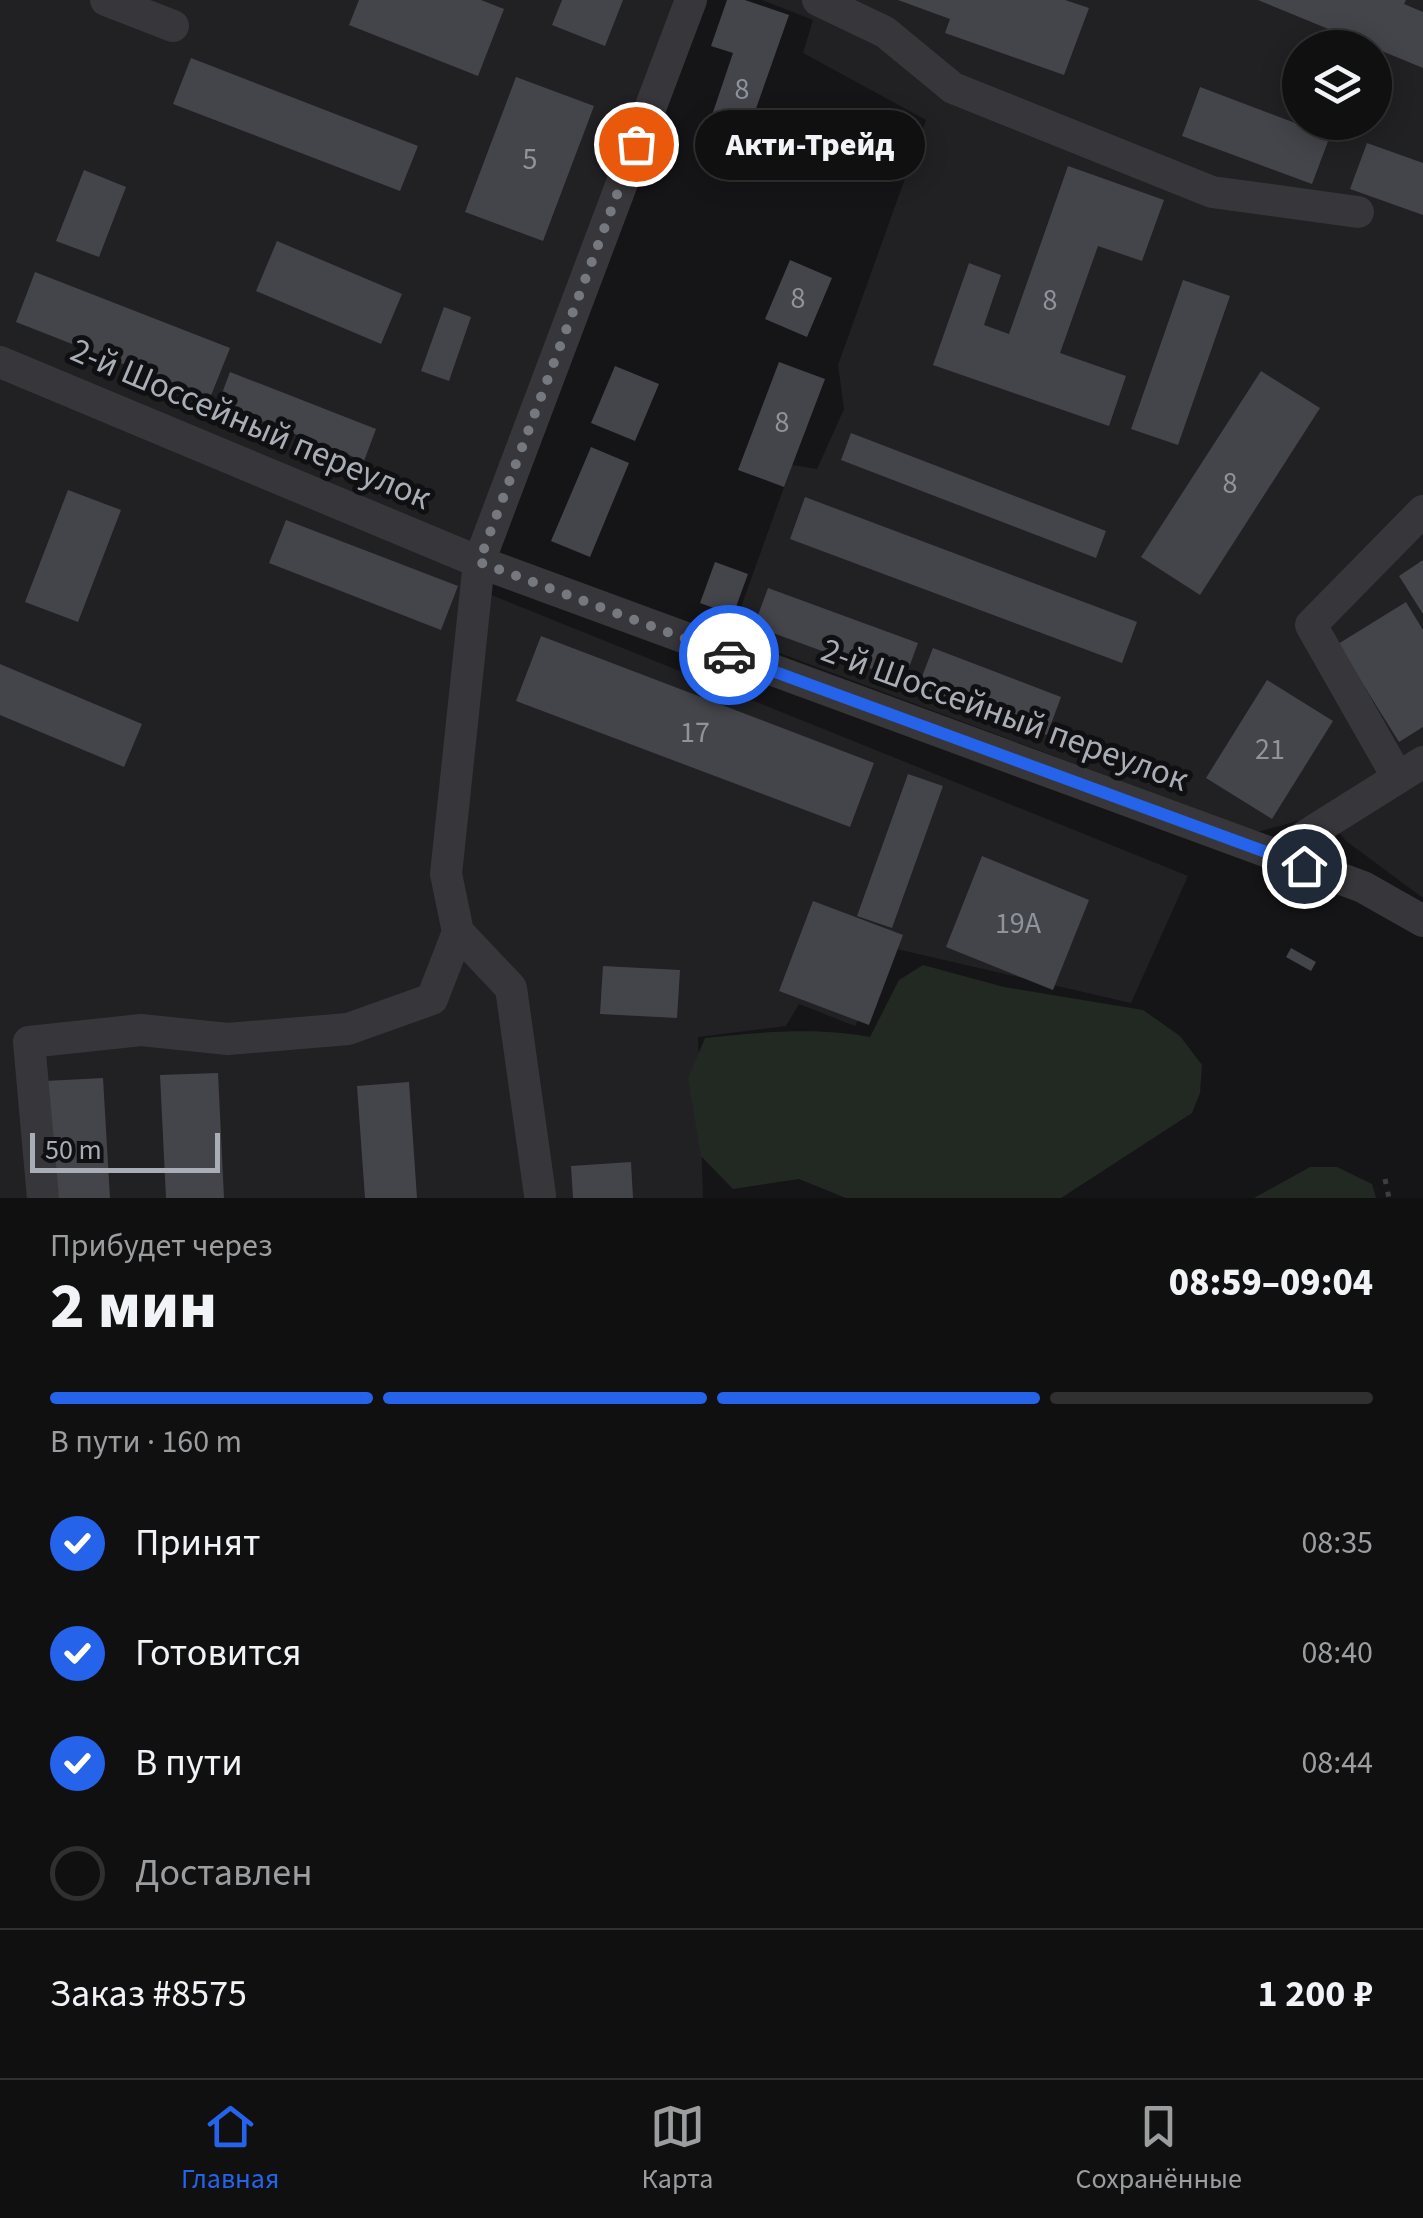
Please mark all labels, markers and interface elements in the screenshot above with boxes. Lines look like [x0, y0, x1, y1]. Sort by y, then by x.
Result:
map controls [1282, 30, 1392, 140]
button: layers [1282, 30, 1392, 140]
house number: 8 [735, 68, 749, 111]
pin [594, 102, 679, 187]
callout: Акти-Трейд [696, 109, 926, 179]
icon: bag [609, 117, 664, 172]
text: Акти-Трейд [726, 122, 894, 168]
house number: 5 [523, 138, 537, 181]
house number: 8 [791, 277, 805, 320]
house number: 8 [1043, 279, 1057, 322]
street label: 2-й Шоссейный переулок [63, 325, 439, 523]
house number: 8 [775, 401, 789, 444]
house number: 8 [1223, 462, 1237, 505]
courier [679, 605, 779, 705]
street label: 2-й Шоссейный переулок [814, 625, 1196, 805]
icon: car [702, 628, 757, 683]
house number: 17 [680, 711, 710, 754]
house number: 21 [1255, 728, 1285, 771]
pin [1262, 824, 1347, 909]
icon: home [1277, 839, 1332, 894]
house number: 19А [995, 902, 1042, 945]
scale bar [30, 1128, 220, 1172]
text: 50 m [45, 1130, 102, 1170]
text: Прибудет через [50, 1223, 273, 1269]
text: 08:59–09:04 [1169, 1256, 1373, 1310]
text: 2 мин [50, 1260, 217, 1353]
text: В пути · 160 m [50, 1419, 242, 1465]
icon: check [50, 1516, 105, 1571]
text: Принят [135, 1516, 260, 1570]
text: 08:35 [1301, 1520, 1373, 1566]
icon: check [50, 1626, 105, 1681]
text: Готовится [135, 1626, 302, 1680]
text: 08:40 [1301, 1630, 1373, 1676]
icon: check [50, 1736, 105, 1791]
text: В пути [135, 1736, 243, 1790]
text: 08:44 [1301, 1740, 1373, 1786]
text: Доставлен [135, 1846, 313, 1900]
text: Заказ #8575 [50, 1967, 247, 2021]
text: 1 200 ₽ [1257, 1967, 1373, 2021]
tab: Главная [181, 2099, 279, 2199]
tab: Карта [642, 2099, 713, 2199]
tab: Сохранённые [1076, 2099, 1242, 2199]

